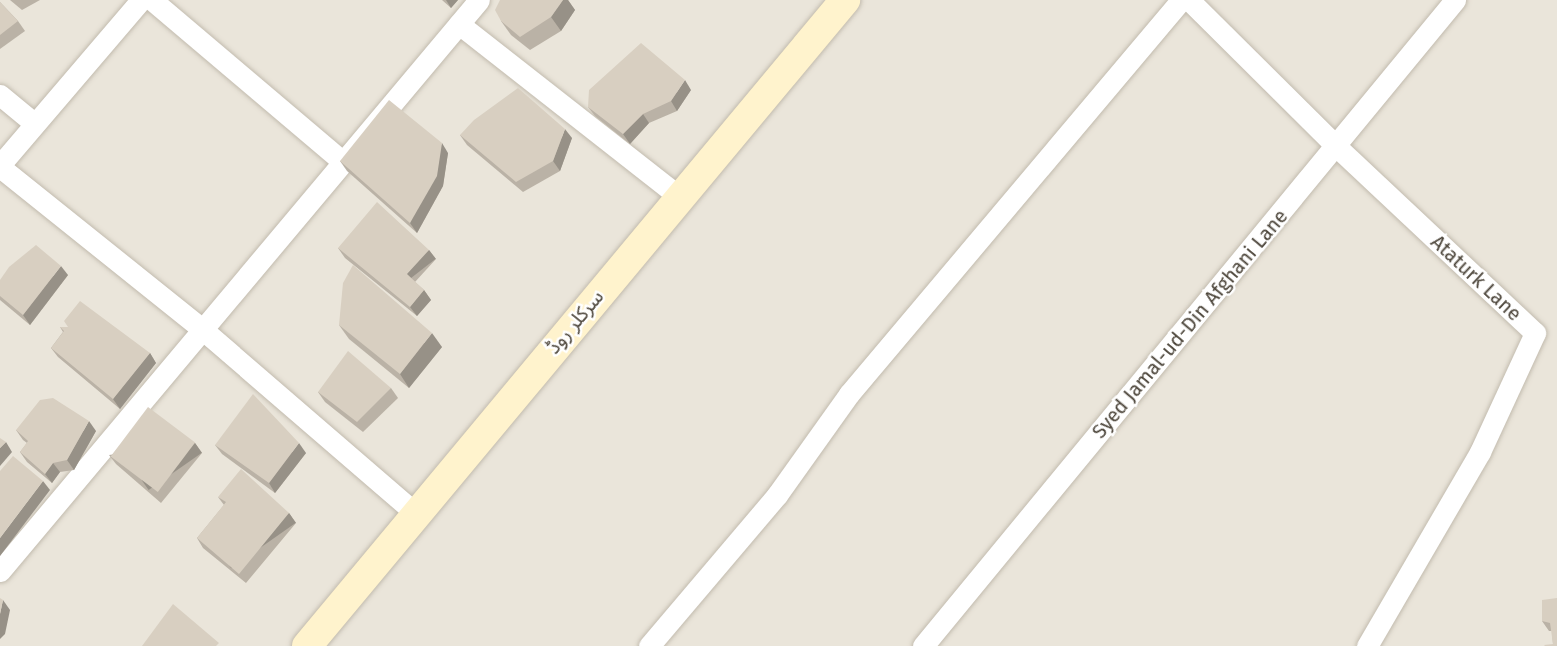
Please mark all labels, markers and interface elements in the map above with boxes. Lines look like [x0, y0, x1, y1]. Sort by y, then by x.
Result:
street label: Syed Jamal-ud-Din Afghani Lane [1087, 205, 1293, 443]
street label: Ataturk Lane [1426, 230, 1526, 326]
street label: سرکلر روڈ [541, 285, 609, 359]

